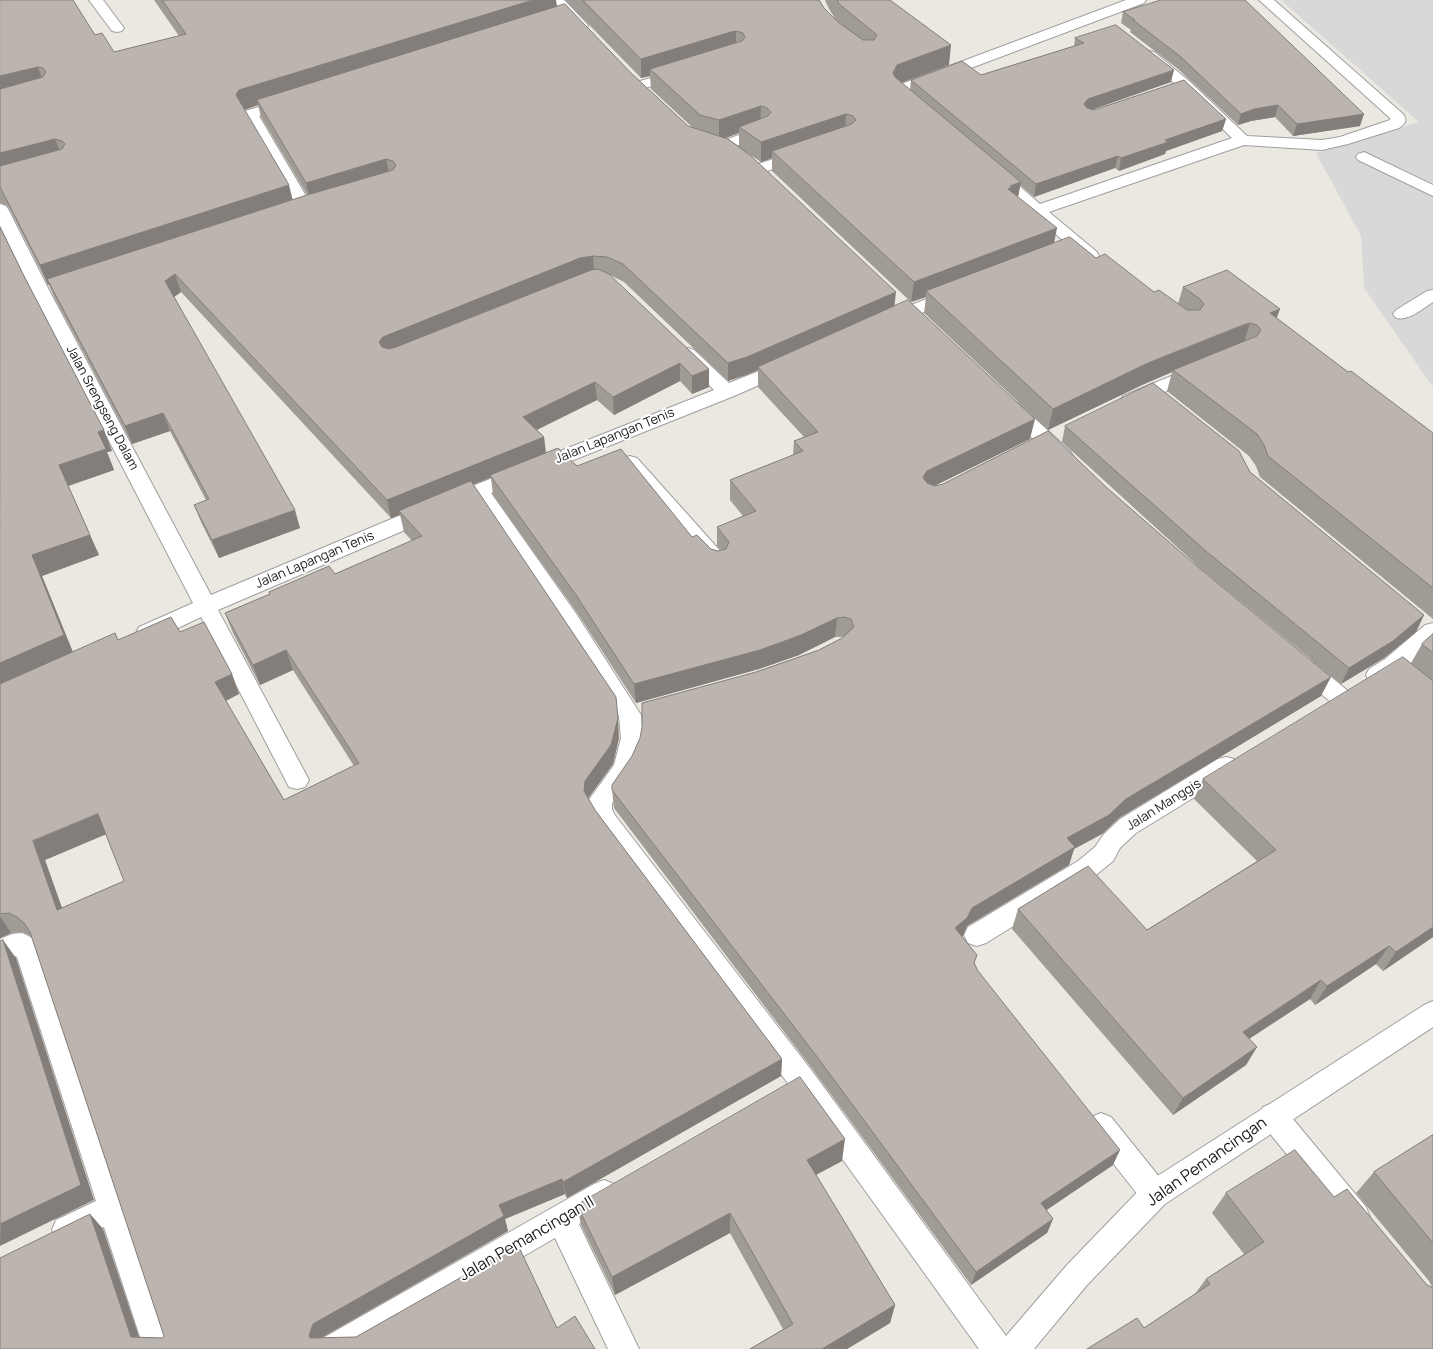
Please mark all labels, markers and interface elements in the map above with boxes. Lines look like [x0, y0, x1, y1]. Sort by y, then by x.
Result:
street label: Jalan Srengseng Dalam [63, 343, 141, 473]
street label: Jalan Lapangan Tenis [553, 405, 677, 467]
street label: Jalan Lapangan Tenis [253, 528, 377, 592]
street label: Jalan Manggis [1124, 776, 1204, 834]
street label: Jalan Pemancingan [1143, 1113, 1271, 1211]
street label: Jalan Pemancingan II [456, 1193, 598, 1285]

